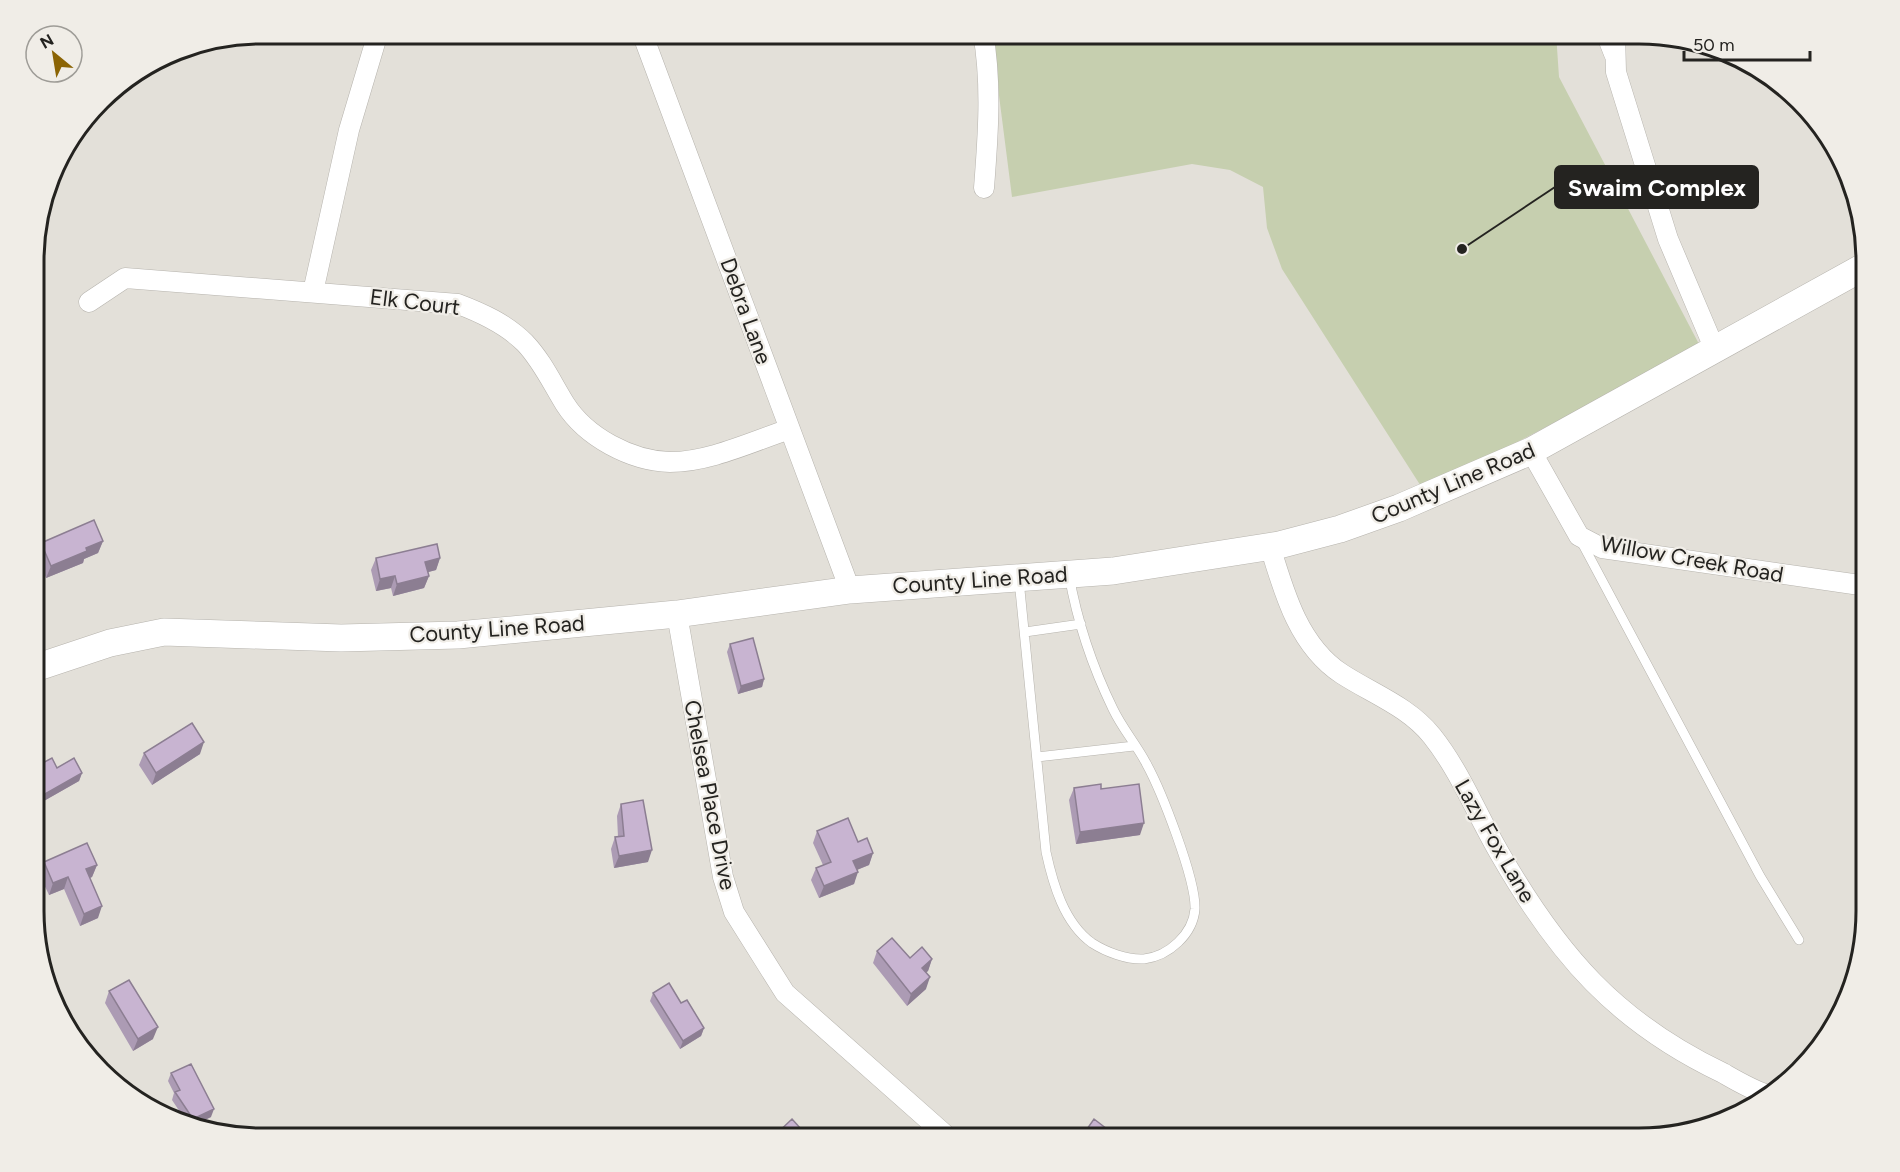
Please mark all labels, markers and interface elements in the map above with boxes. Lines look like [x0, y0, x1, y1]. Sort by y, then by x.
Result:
north arrow [24, 24, 84, 84]
scale bar [1684, 24, 1810, 62]
text: N [37, 30, 57, 53]
text: 50 m [1693, 34, 1735, 56]
callout: Swaim Complex [1555, 166, 1758, 208]
text: Swaim Complex [1568, 173, 1746, 202]
street label: Debra Lane [714, 254, 778, 368]
street label: Elk Court [368, 283, 462, 321]
street label: County Line Road [1367, 436, 1539, 530]
street label: Willow Creek Road [1598, 530, 1786, 588]
street label: County Line Road [892, 560, 1068, 600]
street label: County Line Road [409, 609, 585, 649]
street label: Chelsea Place Drive [678, 698, 742, 892]
street label: Lazy Fox Lane [1449, 775, 1541, 907]

